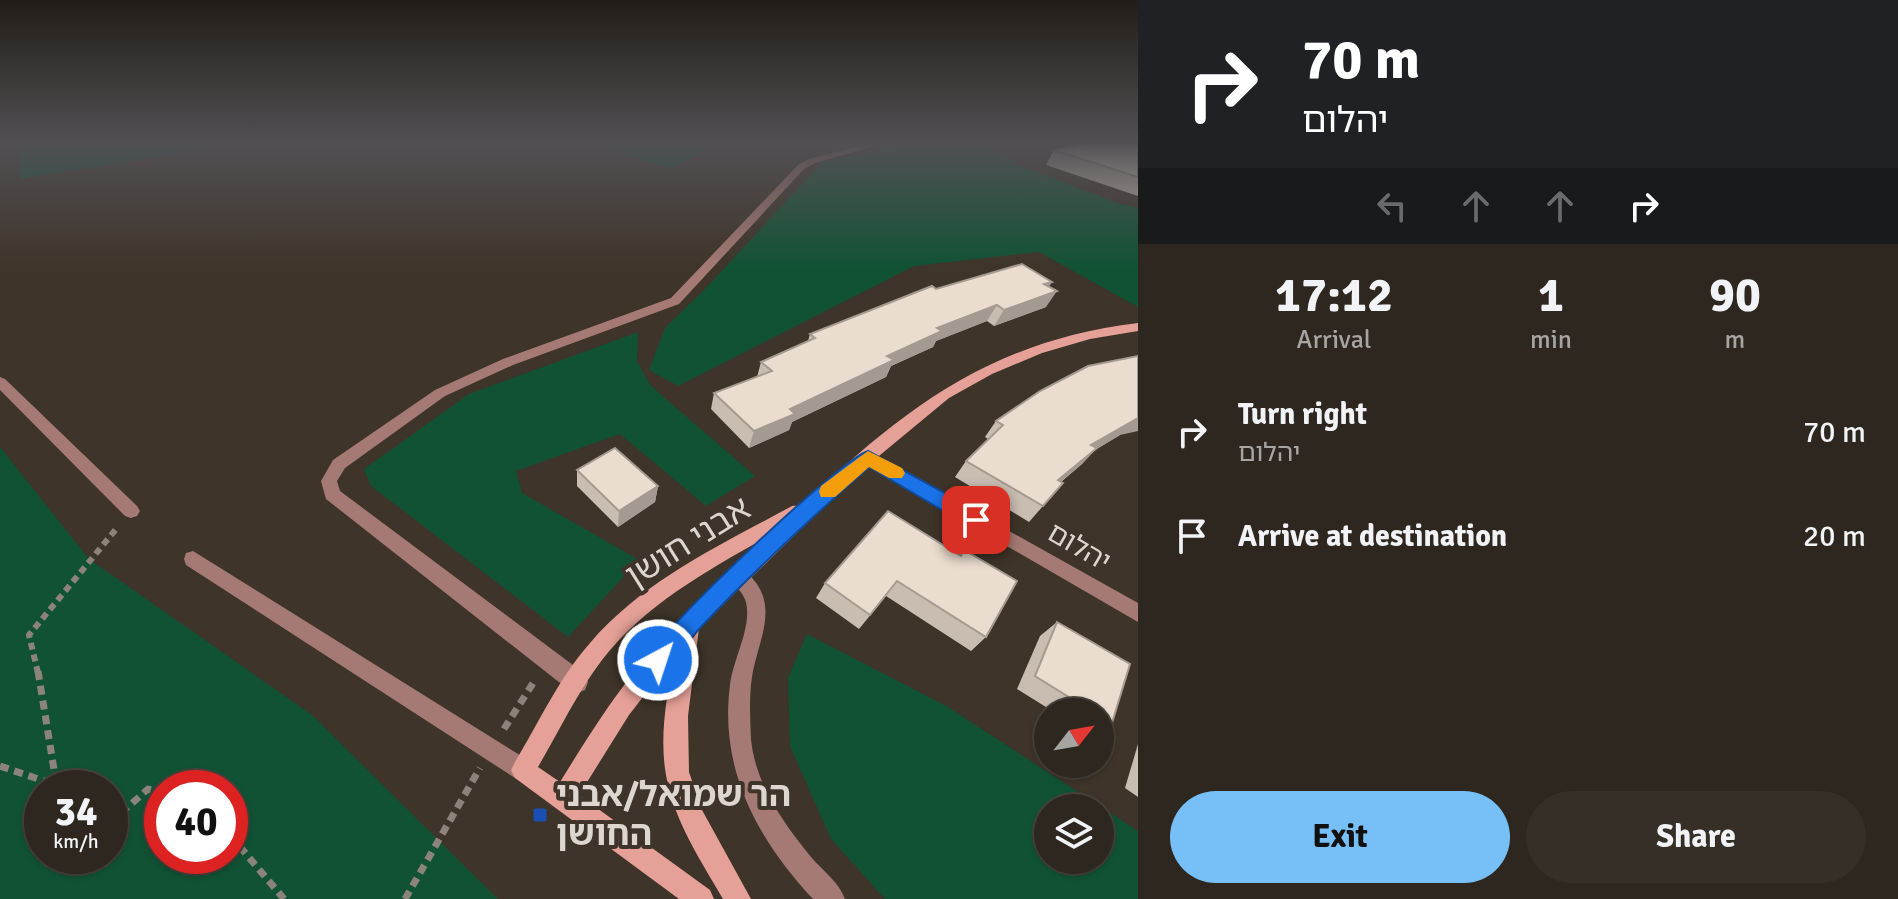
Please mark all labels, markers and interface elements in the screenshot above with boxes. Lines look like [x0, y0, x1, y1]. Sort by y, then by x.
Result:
text: 70 m [1302, 25, 1420, 94]
icon: right [1170, 32, 1274, 136]
text: יהלום [1302, 98, 1388, 143]
icon: left [1370, 184, 1414, 228]
icon: ahead [1454, 184, 1498, 228]
icon: ahead [1538, 184, 1582, 228]
icon: right [1622, 184, 1666, 228]
text: 17:12 [1275, 266, 1393, 325]
text: 1 [1538, 266, 1564, 325]
text: 90 [1709, 266, 1761, 325]
text: Arrival [1297, 324, 1371, 356]
text: min [1530, 324, 1572, 356]
text: m [1725, 324, 1745, 356]
text: Turn right [1238, 396, 1367, 433]
icon: right [1170, 410, 1214, 454]
text: 70 m [1803, 414, 1866, 451]
text: יהלום [1238, 437, 1300, 469]
pin [942, 486, 1010, 554]
street label: אבני חושן [618, 487, 758, 597]
icon: arrive [954, 498, 998, 542]
icon: arrive [1170, 514, 1214, 558]
street label: יהלום [1041, 515, 1117, 579]
text: Arrive at destination [1238, 518, 1507, 555]
text: 20 m [1803, 518, 1866, 555]
position arrow [616, 618, 700, 702]
north arrow [1034, 698, 1114, 778]
map controls [1034, 698, 1114, 874]
speed limit sign: 40 [144, 770, 248, 874]
place label: הר שמואל/אבני החושן [556, 774, 791, 855]
text: 34 [54, 787, 98, 837]
button: Exit [1170, 791, 1510, 883]
button: Share [1526, 791, 1866, 883]
button: layers [1034, 794, 1114, 874]
marker: הר שמואל/אבני החושן [531, 806, 549, 824]
text: km/h [53, 829, 99, 854]

